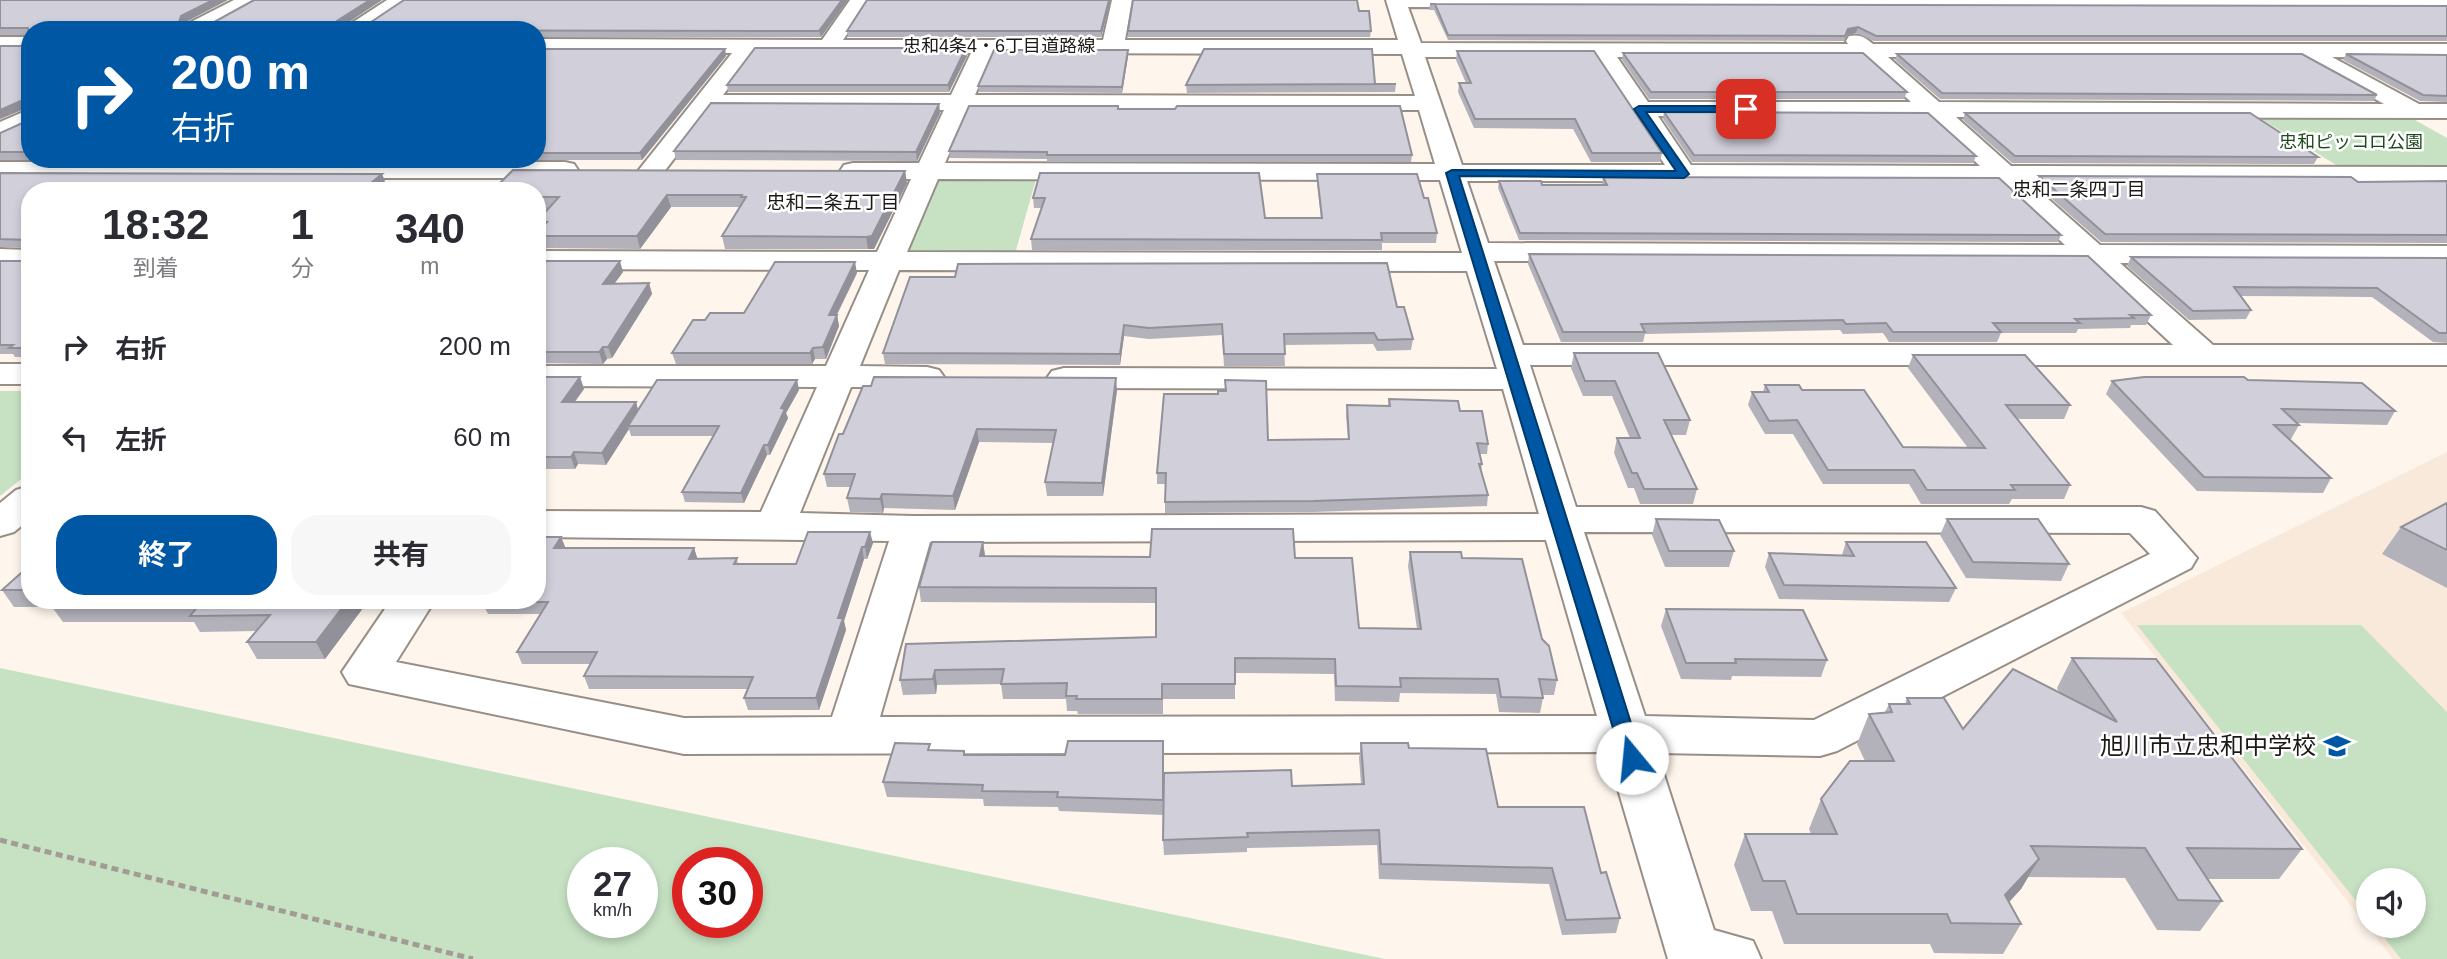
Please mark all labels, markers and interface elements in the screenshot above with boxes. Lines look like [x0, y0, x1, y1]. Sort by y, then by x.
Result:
street label: 忠和4条4・6丁目道路線 [903, 36, 1095, 56]
text: 200 m [171, 45, 310, 99]
icon: right [56, 49, 147, 140]
pin [1716, 79, 1776, 139]
icon: arrive [1727, 90, 1765, 128]
text: 右折 [171, 110, 235, 146]
park label: 忠和ピッコロ公園 [2279, 132, 2423, 152]
district label: 忠和二条四丁目 [2012, 179, 2146, 200]
district label: 忠和二条五丁目 [766, 192, 900, 213]
text: 18:32 [102, 201, 209, 248]
text: 1 [290, 201, 314, 248]
text: 340 [395, 205, 465, 252]
text: m [420, 253, 440, 279]
text: 到着 [133, 255, 179, 281]
text: 分 [291, 255, 314, 281]
icon: right [56, 328, 94, 366]
text: 200 m [439, 331, 511, 361]
text: 右折 [115, 334, 167, 364]
icon: left [56, 419, 94, 457]
text: 60 m [453, 422, 511, 452]
text: 左折 [115, 425, 167, 455]
button: 終了 [56, 515, 277, 595]
button: 共有 [291, 515, 511, 595]
position arrow [1595, 721, 1669, 795]
school or university icon: 旭川市立忠和中学校 [2322, 731, 2352, 761]
place label: 旭川市立忠和中学校 [2100, 732, 2316, 759]
speed limit sign: 30 [672, 847, 763, 938]
text: 27 [593, 864, 632, 903]
map controls [2356, 868, 2426, 938]
button: sound [2356, 868, 2426, 938]
text: km/h [593, 900, 632, 920]

